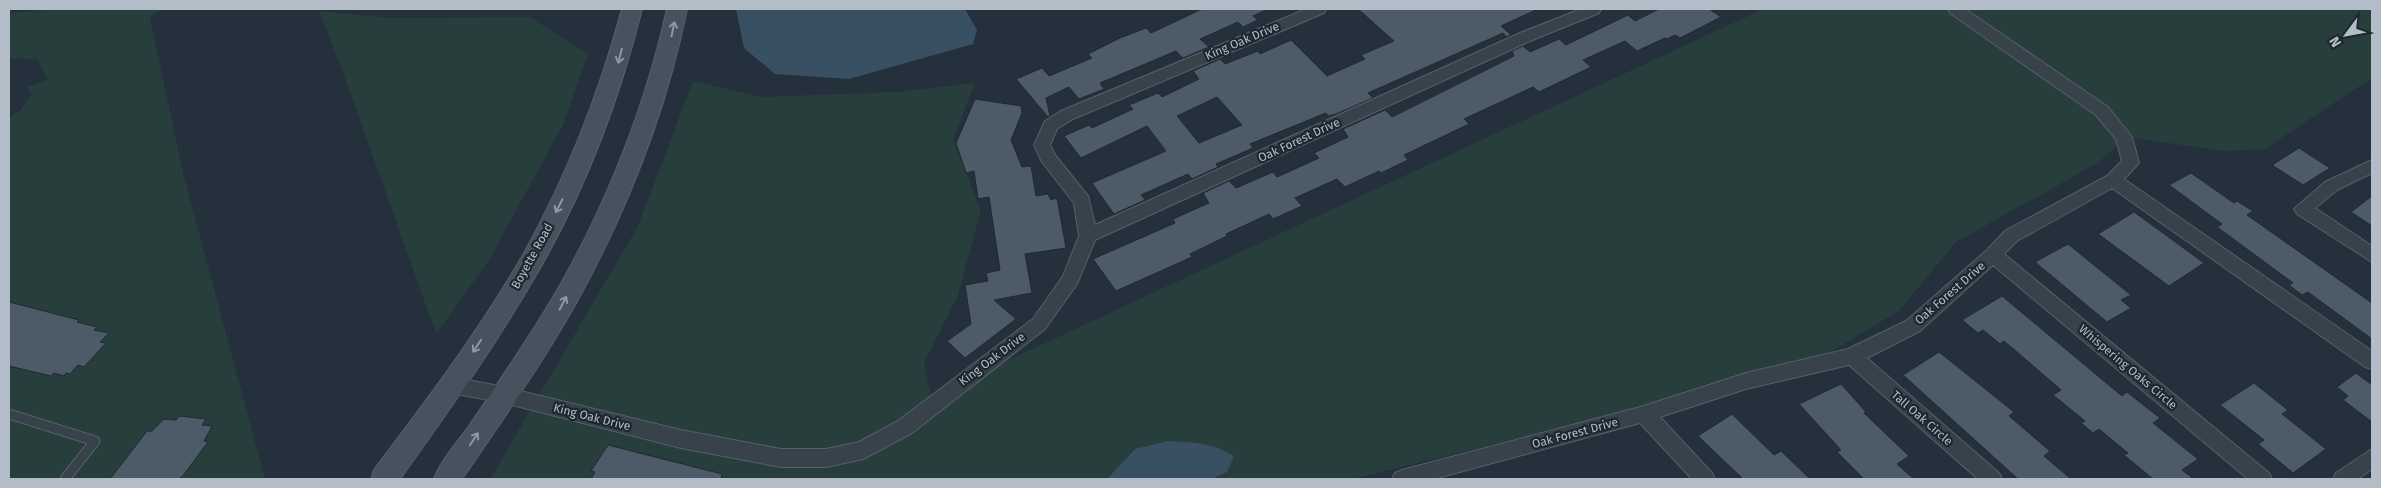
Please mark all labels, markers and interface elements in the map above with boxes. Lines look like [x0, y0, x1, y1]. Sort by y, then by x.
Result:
north arrow [2321, 10, 2371, 60]
street label: King Oak Drive [1203, 19, 1281, 63]
one-way arrow [668, 21, 678, 37]
text: N [2326, 33, 2345, 50]
one-way arrow [615, 48, 625, 64]
street label: Oak Forest Drive [1256, 115, 1342, 165]
one-way arrow [554, 198, 563, 213]
street label: Boyette Road [508, 221, 556, 291]
street label: Oak Forest Drive [1912, 259, 1988, 327]
one-way arrow [559, 296, 568, 311]
street label: Whispering Oaks Circle [2076, 322, 2180, 412]
street label: King Oak Drive [956, 330, 1028, 388]
one-way arrow [472, 339, 482, 353]
street label: Tall Oak Circle [1889, 388, 1955, 448]
street label: King Oak Drive [552, 401, 632, 433]
street label: Oak Forest Drive [1530, 415, 1620, 451]
one-way arrow [469, 432, 479, 446]

